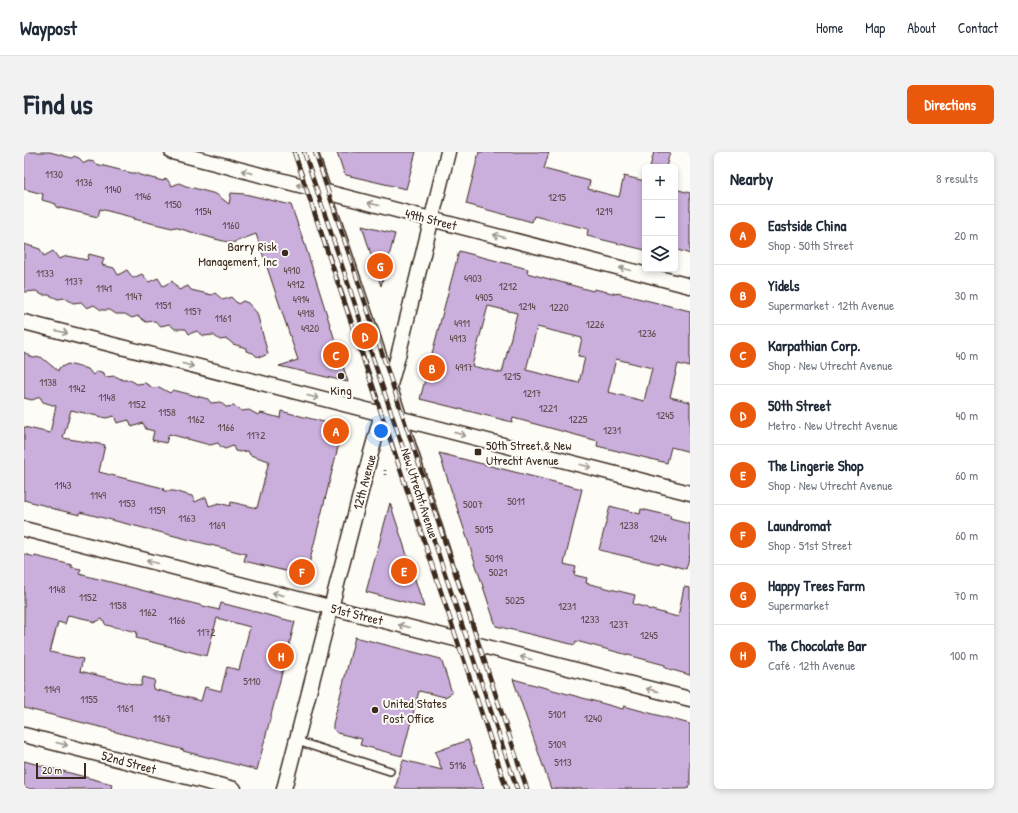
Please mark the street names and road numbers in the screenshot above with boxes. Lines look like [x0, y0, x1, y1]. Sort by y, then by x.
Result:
street label: 49th Street [403, 204, 459, 234]
street label: New Utrecht Avenue [397, 446, 443, 540]
street label: 12th Avenue [348, 452, 380, 512]
street label: 51st Street [329, 599, 385, 629]
street label: 52nd Street [100, 746, 159, 778]

